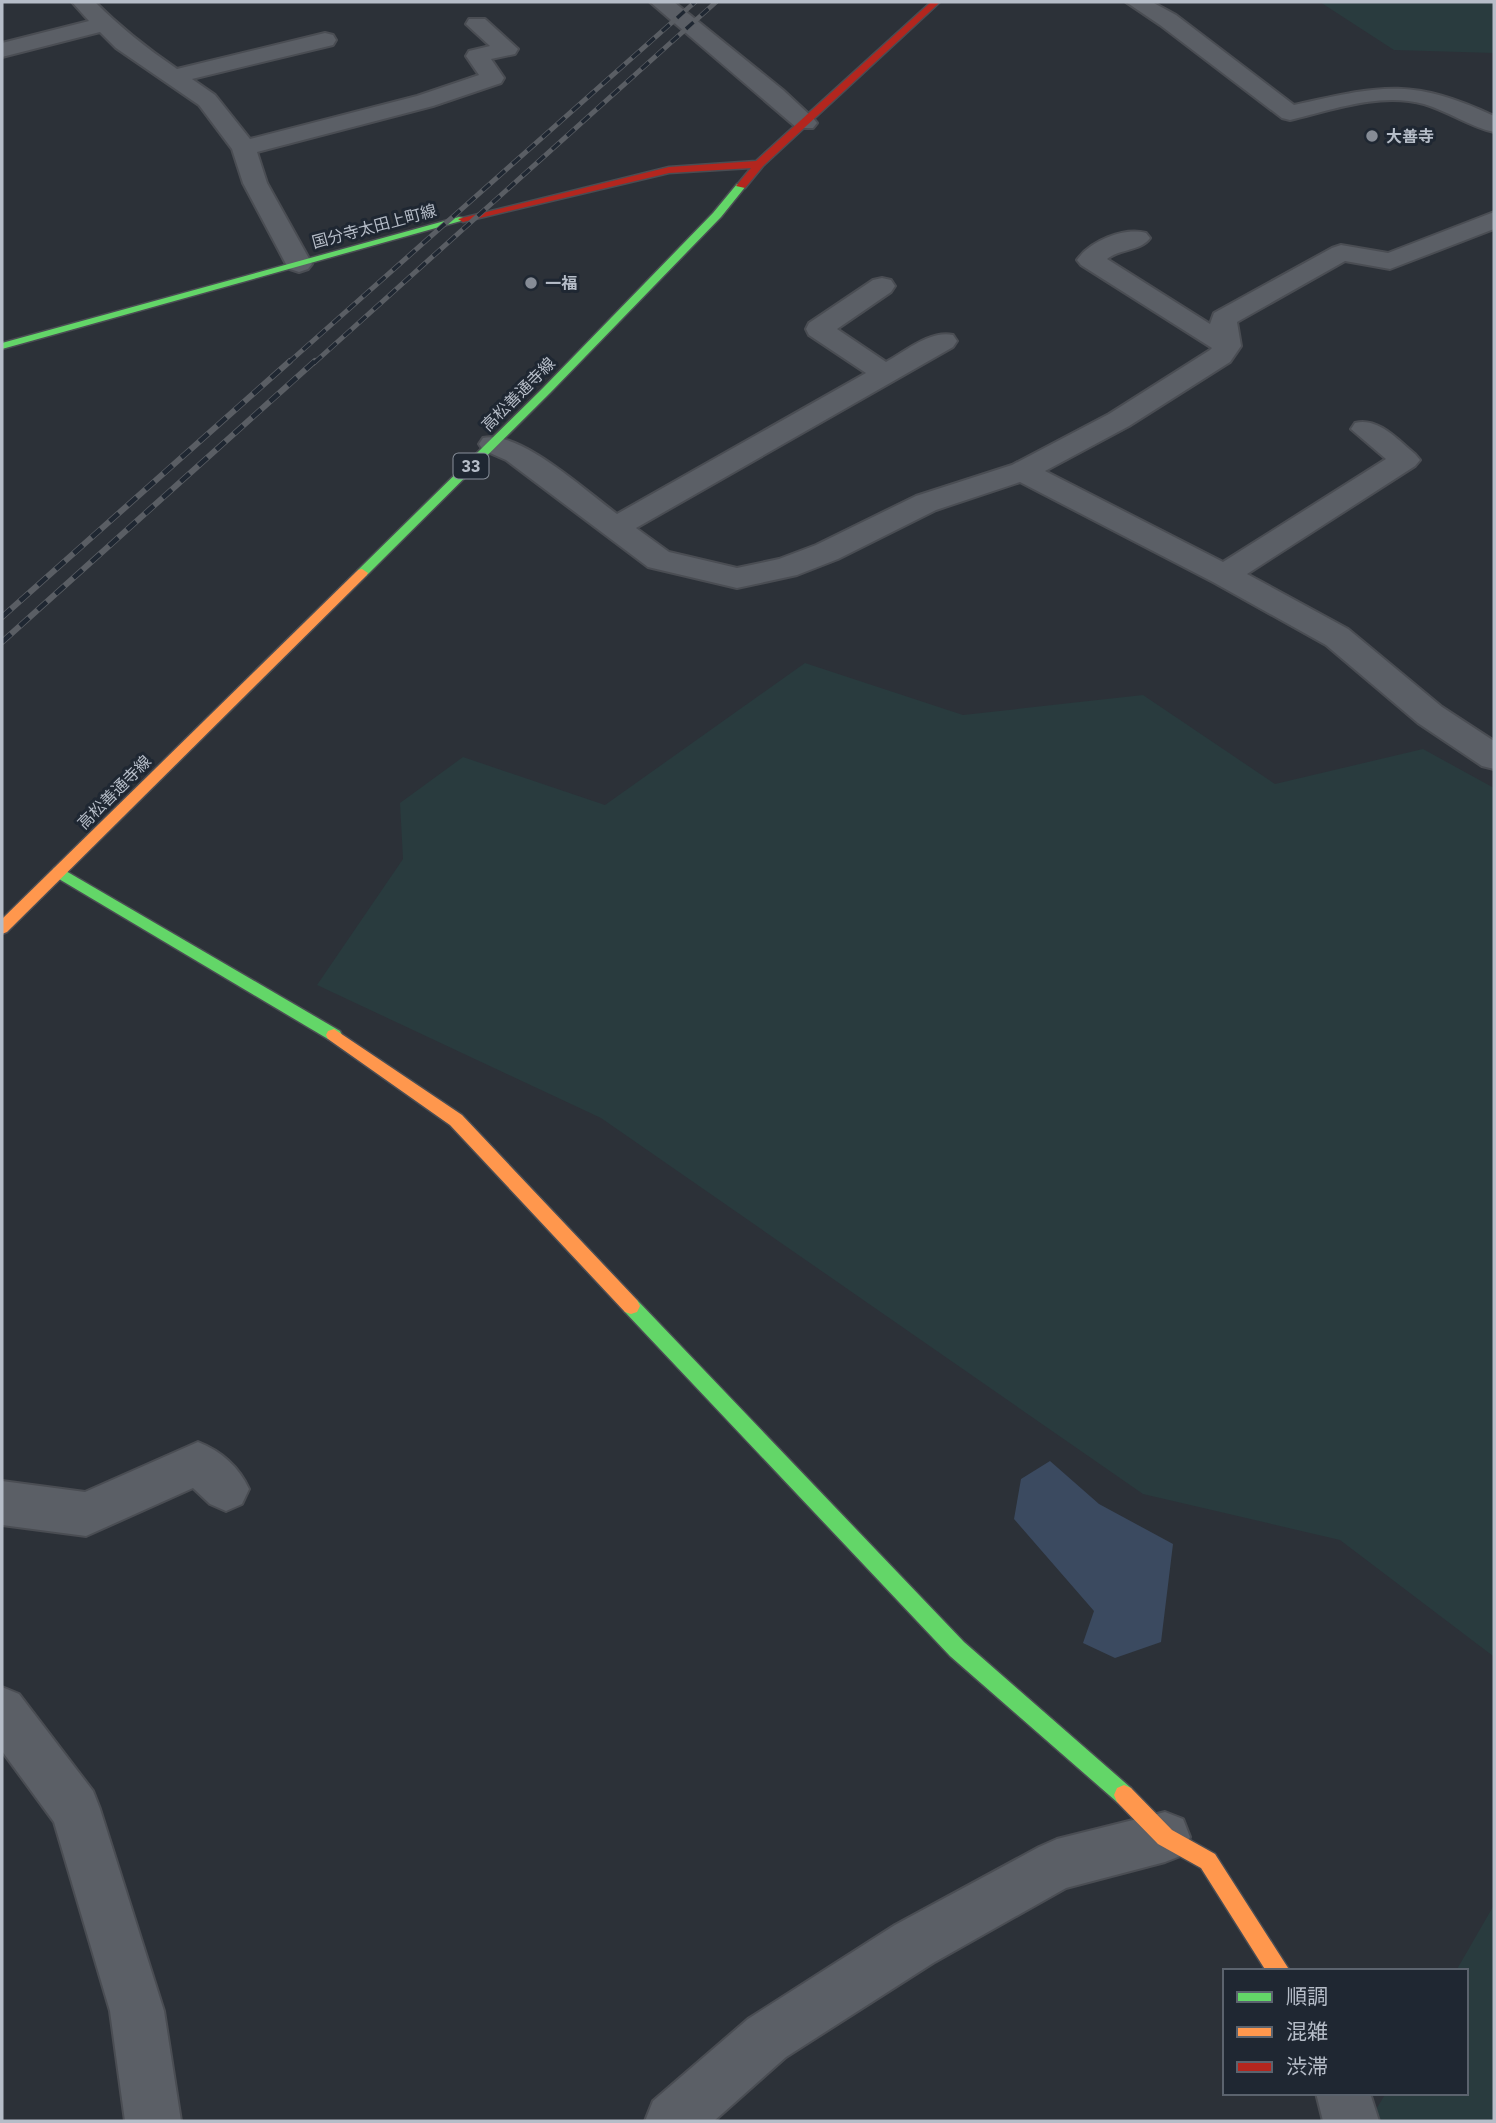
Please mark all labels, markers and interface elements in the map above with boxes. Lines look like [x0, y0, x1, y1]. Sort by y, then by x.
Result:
place label: 大善寺 [1386, 126, 1434, 146]
marker: 大善寺 [1364, 128, 1380, 144]
street label: 国分寺太田上町線 [310, 200, 438, 252]
place label: 一福 [545, 273, 577, 293]
marker: 一福 [523, 275, 539, 291]
street label: 高松善通寺線 [477, 353, 559, 435]
road number: 33 [454, 453, 489, 478]
street label: 高松善通寺線 [73, 751, 155, 833]
legend [1223, 1969, 1468, 2095]
text: 順調 [1286, 1982, 1328, 2010]
text: 混雑 [1286, 2017, 1328, 2045]
text: 渋滞 [1286, 2052, 1328, 2080]

